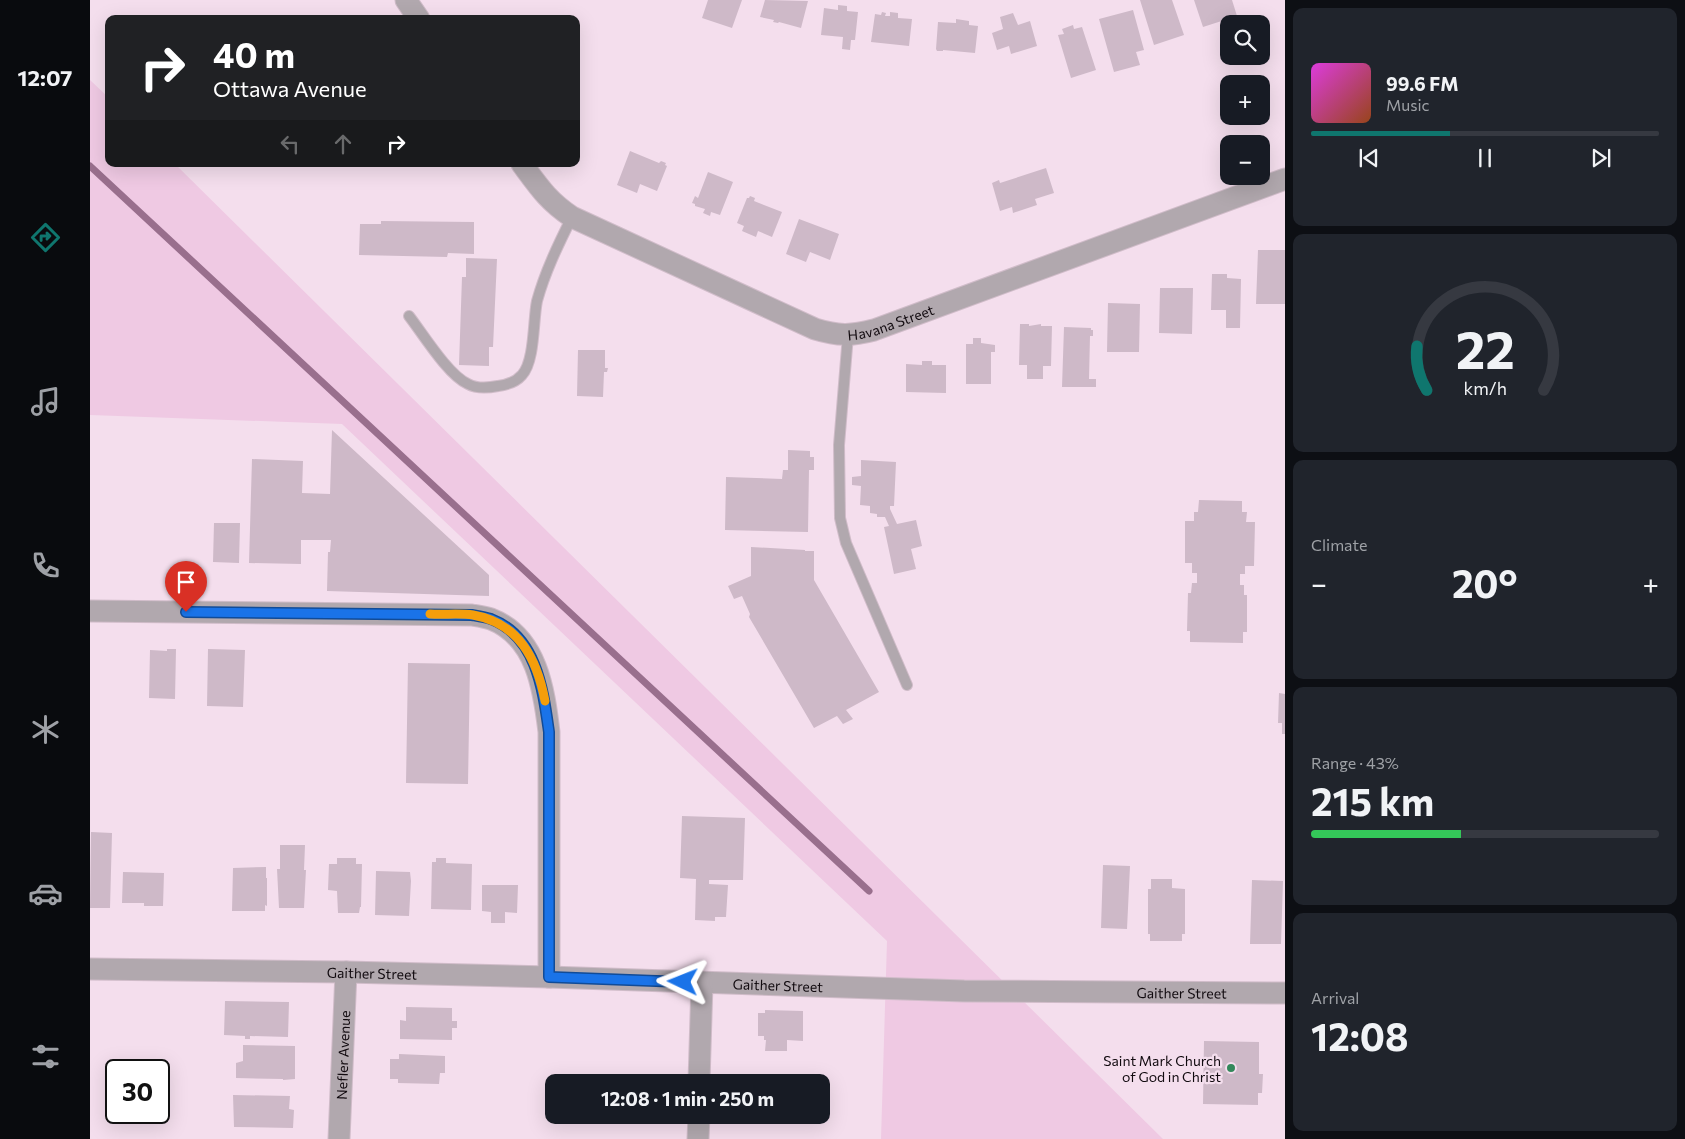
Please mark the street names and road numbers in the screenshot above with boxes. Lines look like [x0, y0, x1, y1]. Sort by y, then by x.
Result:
street label: Havana Street [847, 300, 936, 343]
street label: Gaither Street [327, 963, 418, 982]
street label: Gaither Street [732, 975, 823, 995]
street label: Gaither Street [1136, 984, 1227, 1001]
street label: Nefler Avenue [332, 1010, 353, 1100]

